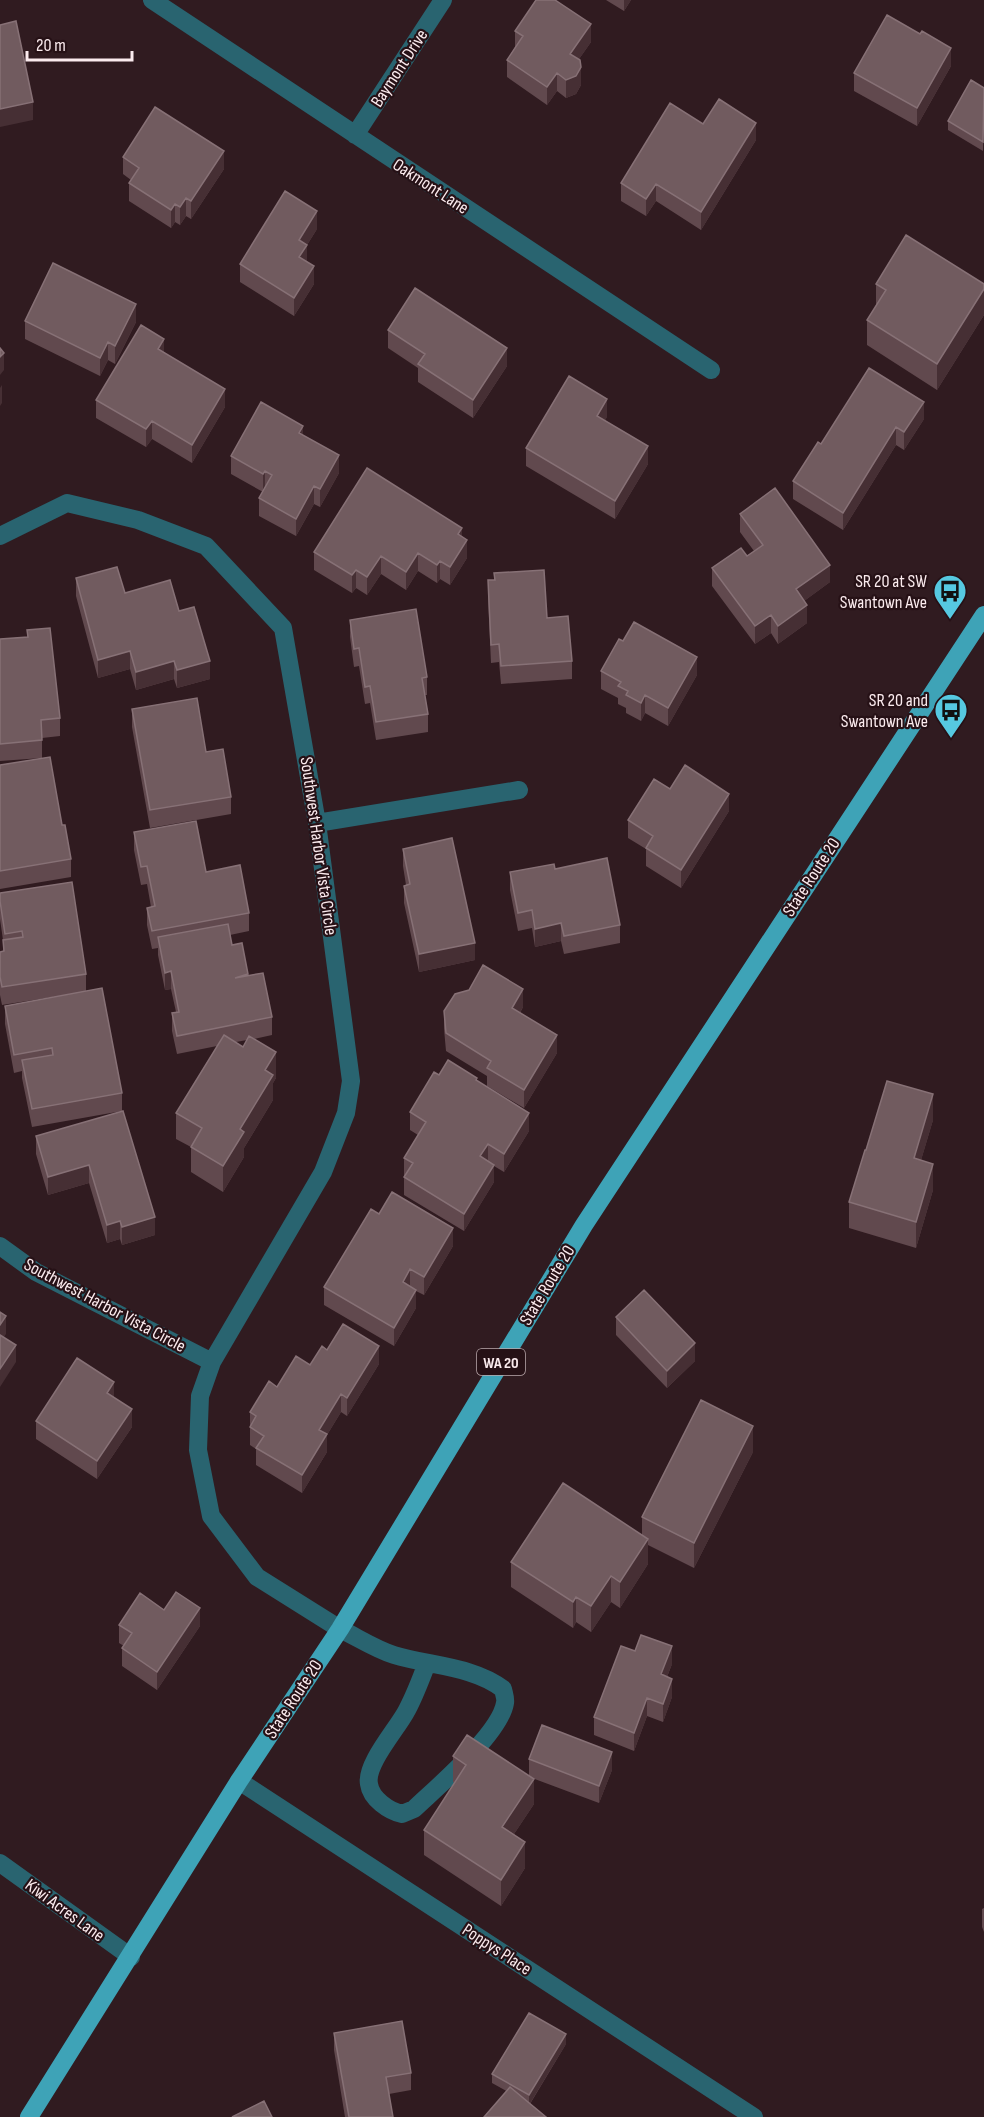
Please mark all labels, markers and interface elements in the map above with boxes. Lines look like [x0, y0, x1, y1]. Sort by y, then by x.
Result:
scale bar [27, 24, 132, 62]
street label: Baymont Drive [367, 25, 432, 111]
text: 20 m [36, 35, 66, 56]
street label: Oakmont Lane [389, 154, 473, 219]
place label: SR 20 at SW Swantown Ave [840, 571, 927, 613]
bus stop icon: SR 20 at SW Swantown Ave [932, 573, 968, 620]
place label: SR 20 and Swantown Ave [841, 690, 928, 732]
bus stop icon: SR 20 and Swantown Ave [933, 692, 969, 739]
street label: Southwest Harbor Vista Circle [296, 755, 341, 937]
street label: State Route 20 [778, 834, 845, 921]
street label: State Route 20 [515, 1242, 579, 1329]
street label: Southwest Harbor Vista Circle [20, 1254, 189, 1357]
road number: WA 20 [477, 1349, 525, 1375]
street label: State Route 20 [260, 1656, 327, 1743]
street label: Kiwi Acres Lane [21, 1875, 108, 1946]
street label: Poppys Place [458, 1919, 535, 1980]

